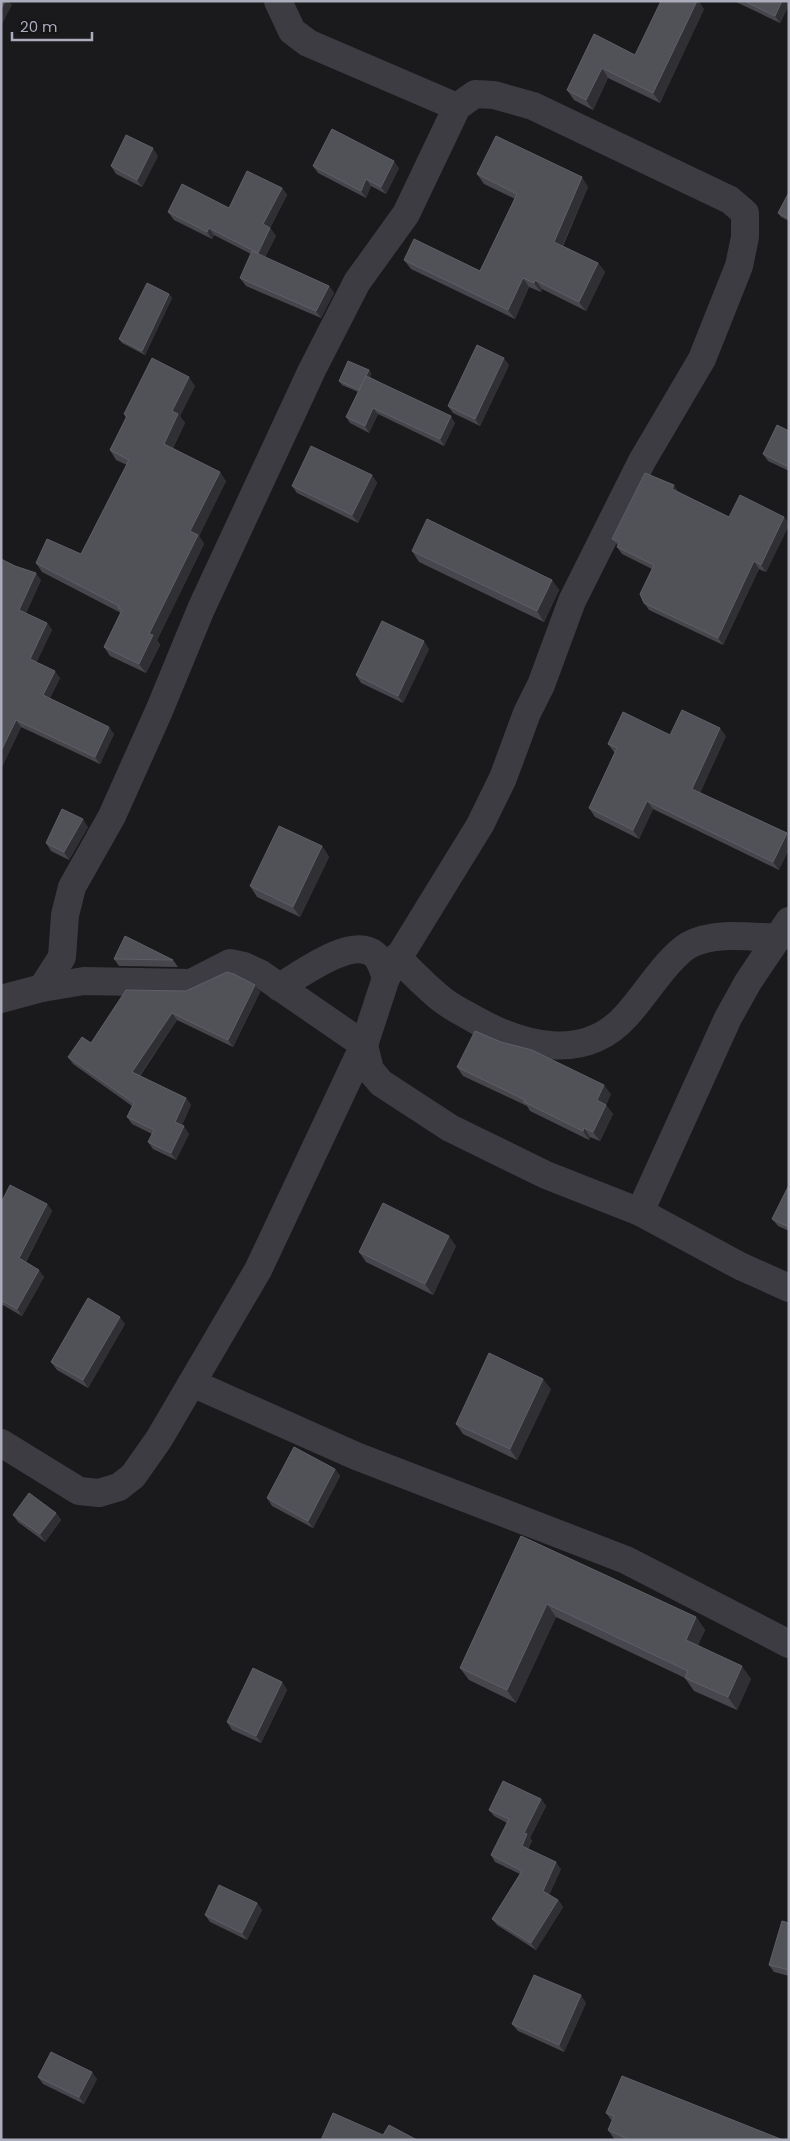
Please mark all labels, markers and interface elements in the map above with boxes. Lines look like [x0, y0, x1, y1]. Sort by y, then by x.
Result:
scale bar [12, 10, 92, 42]
text: 20 m [20, 16, 58, 37]

